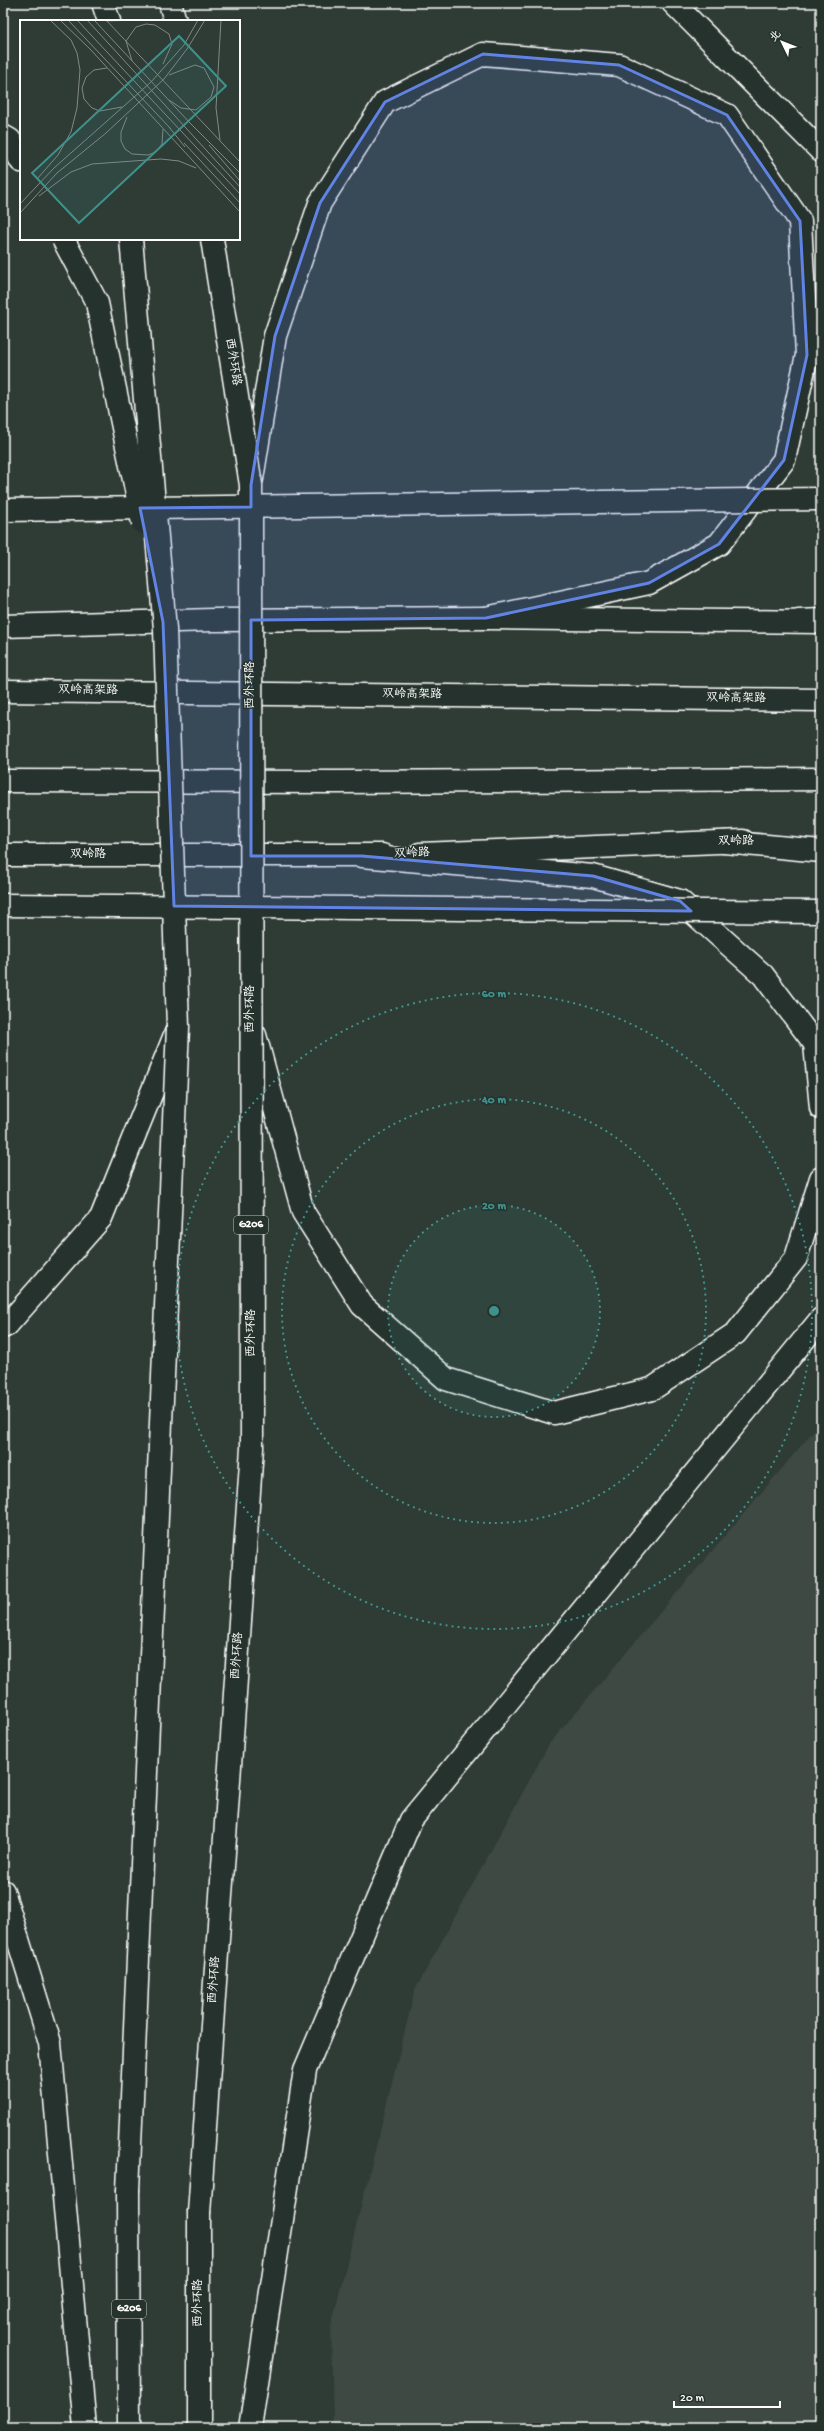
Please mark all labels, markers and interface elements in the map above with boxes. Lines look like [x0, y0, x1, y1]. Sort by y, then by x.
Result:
inset map [20, 20, 240, 240]
north arrow [762, 22, 802, 62]
text: 北 [768, 28, 784, 45]
street label: 西外环路 [221, 337, 244, 387]
street label: 西外环路 [243, 661, 258, 709]
street label: 双岭高架路 [58, 682, 118, 699]
street label: 双岭高架路 [382, 686, 442, 703]
street label: 双岭高架路 [706, 690, 766, 707]
street label: 双岭路 [718, 834, 754, 849]
street label: 双岭路 [394, 845, 430, 862]
street label: 双岭路 [70, 847, 106, 862]
street label: 西外环路 [243, 985, 258, 1033]
text: 60 m [482, 988, 507, 1002]
text: 40 m [481, 1094, 506, 1108]
text: 20 m [482, 1200, 507, 1214]
road number: G206 [234, 1216, 268, 1234]
centre of rings [487, 1304, 501, 1318]
street label: 西外环路 [244, 1309, 259, 1357]
street label: 西外环路 [228, 1631, 247, 1680]
street label: 西外环路 [205, 1955, 224, 2004]
street label: 西外环路 [191, 2279, 206, 2327]
road number: G206 [112, 2300, 146, 2318]
scale bar [674, 2383, 780, 2409]
text: 20 m [680, 2392, 705, 2406]

